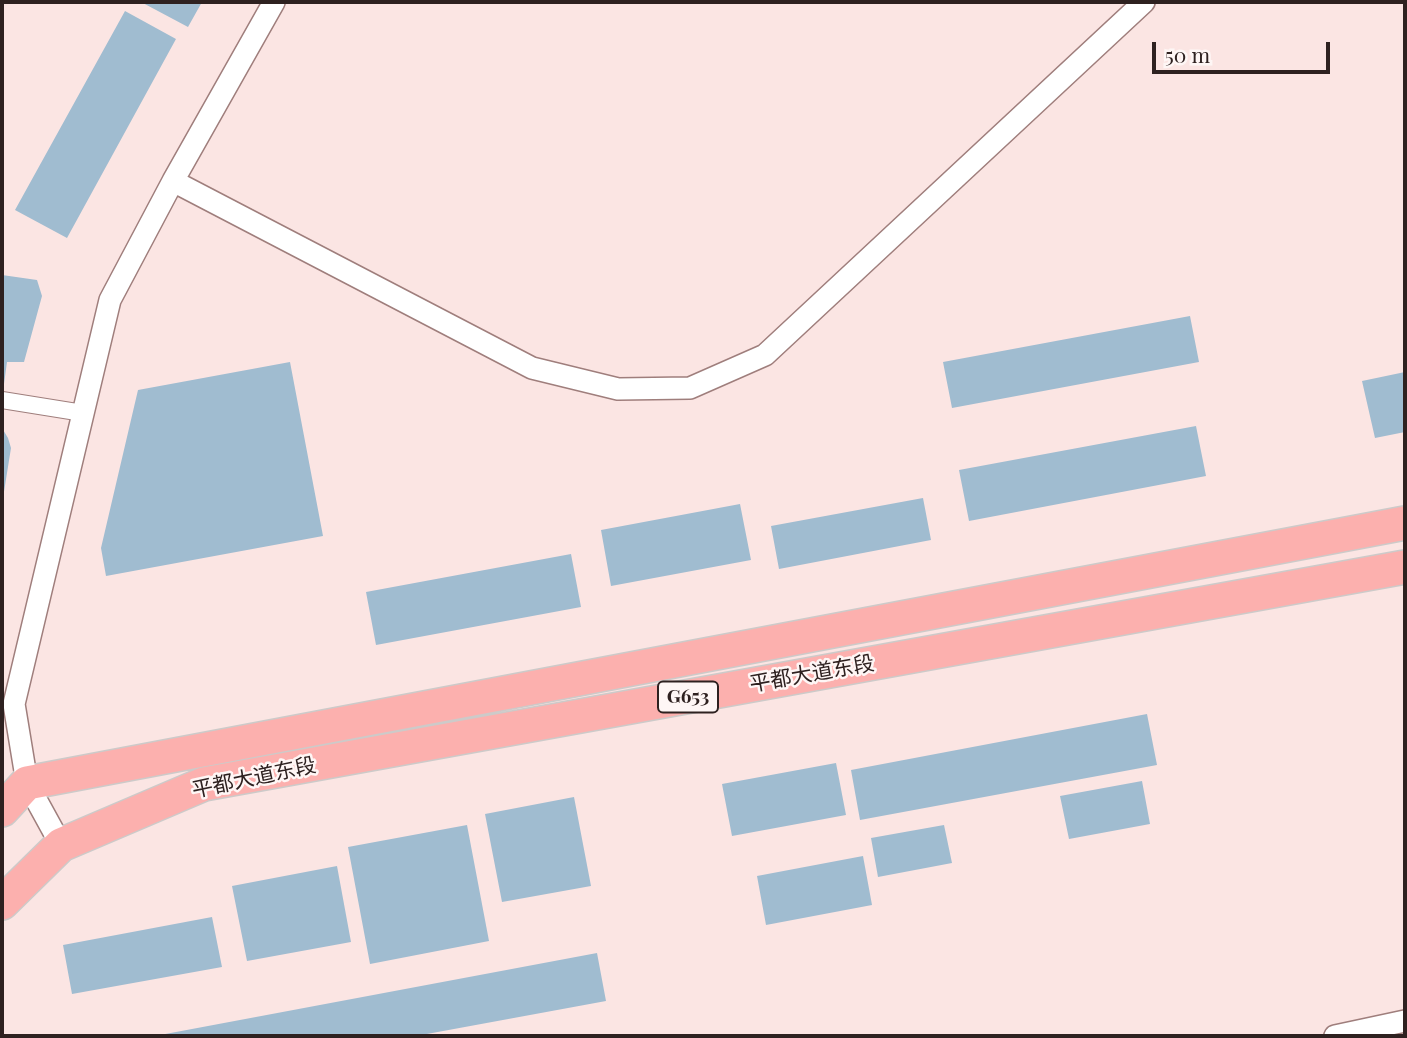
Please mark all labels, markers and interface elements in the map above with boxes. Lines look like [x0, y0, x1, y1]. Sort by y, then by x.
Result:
scale bar [1155, 28, 1334, 72]
text: 50 m [1165, 40, 1210, 68]
street label: 平都大道东段 [748, 651, 876, 697]
road number: G653 [658, 682, 718, 712]
street label: 平都大道东段 [190, 753, 318, 803]

